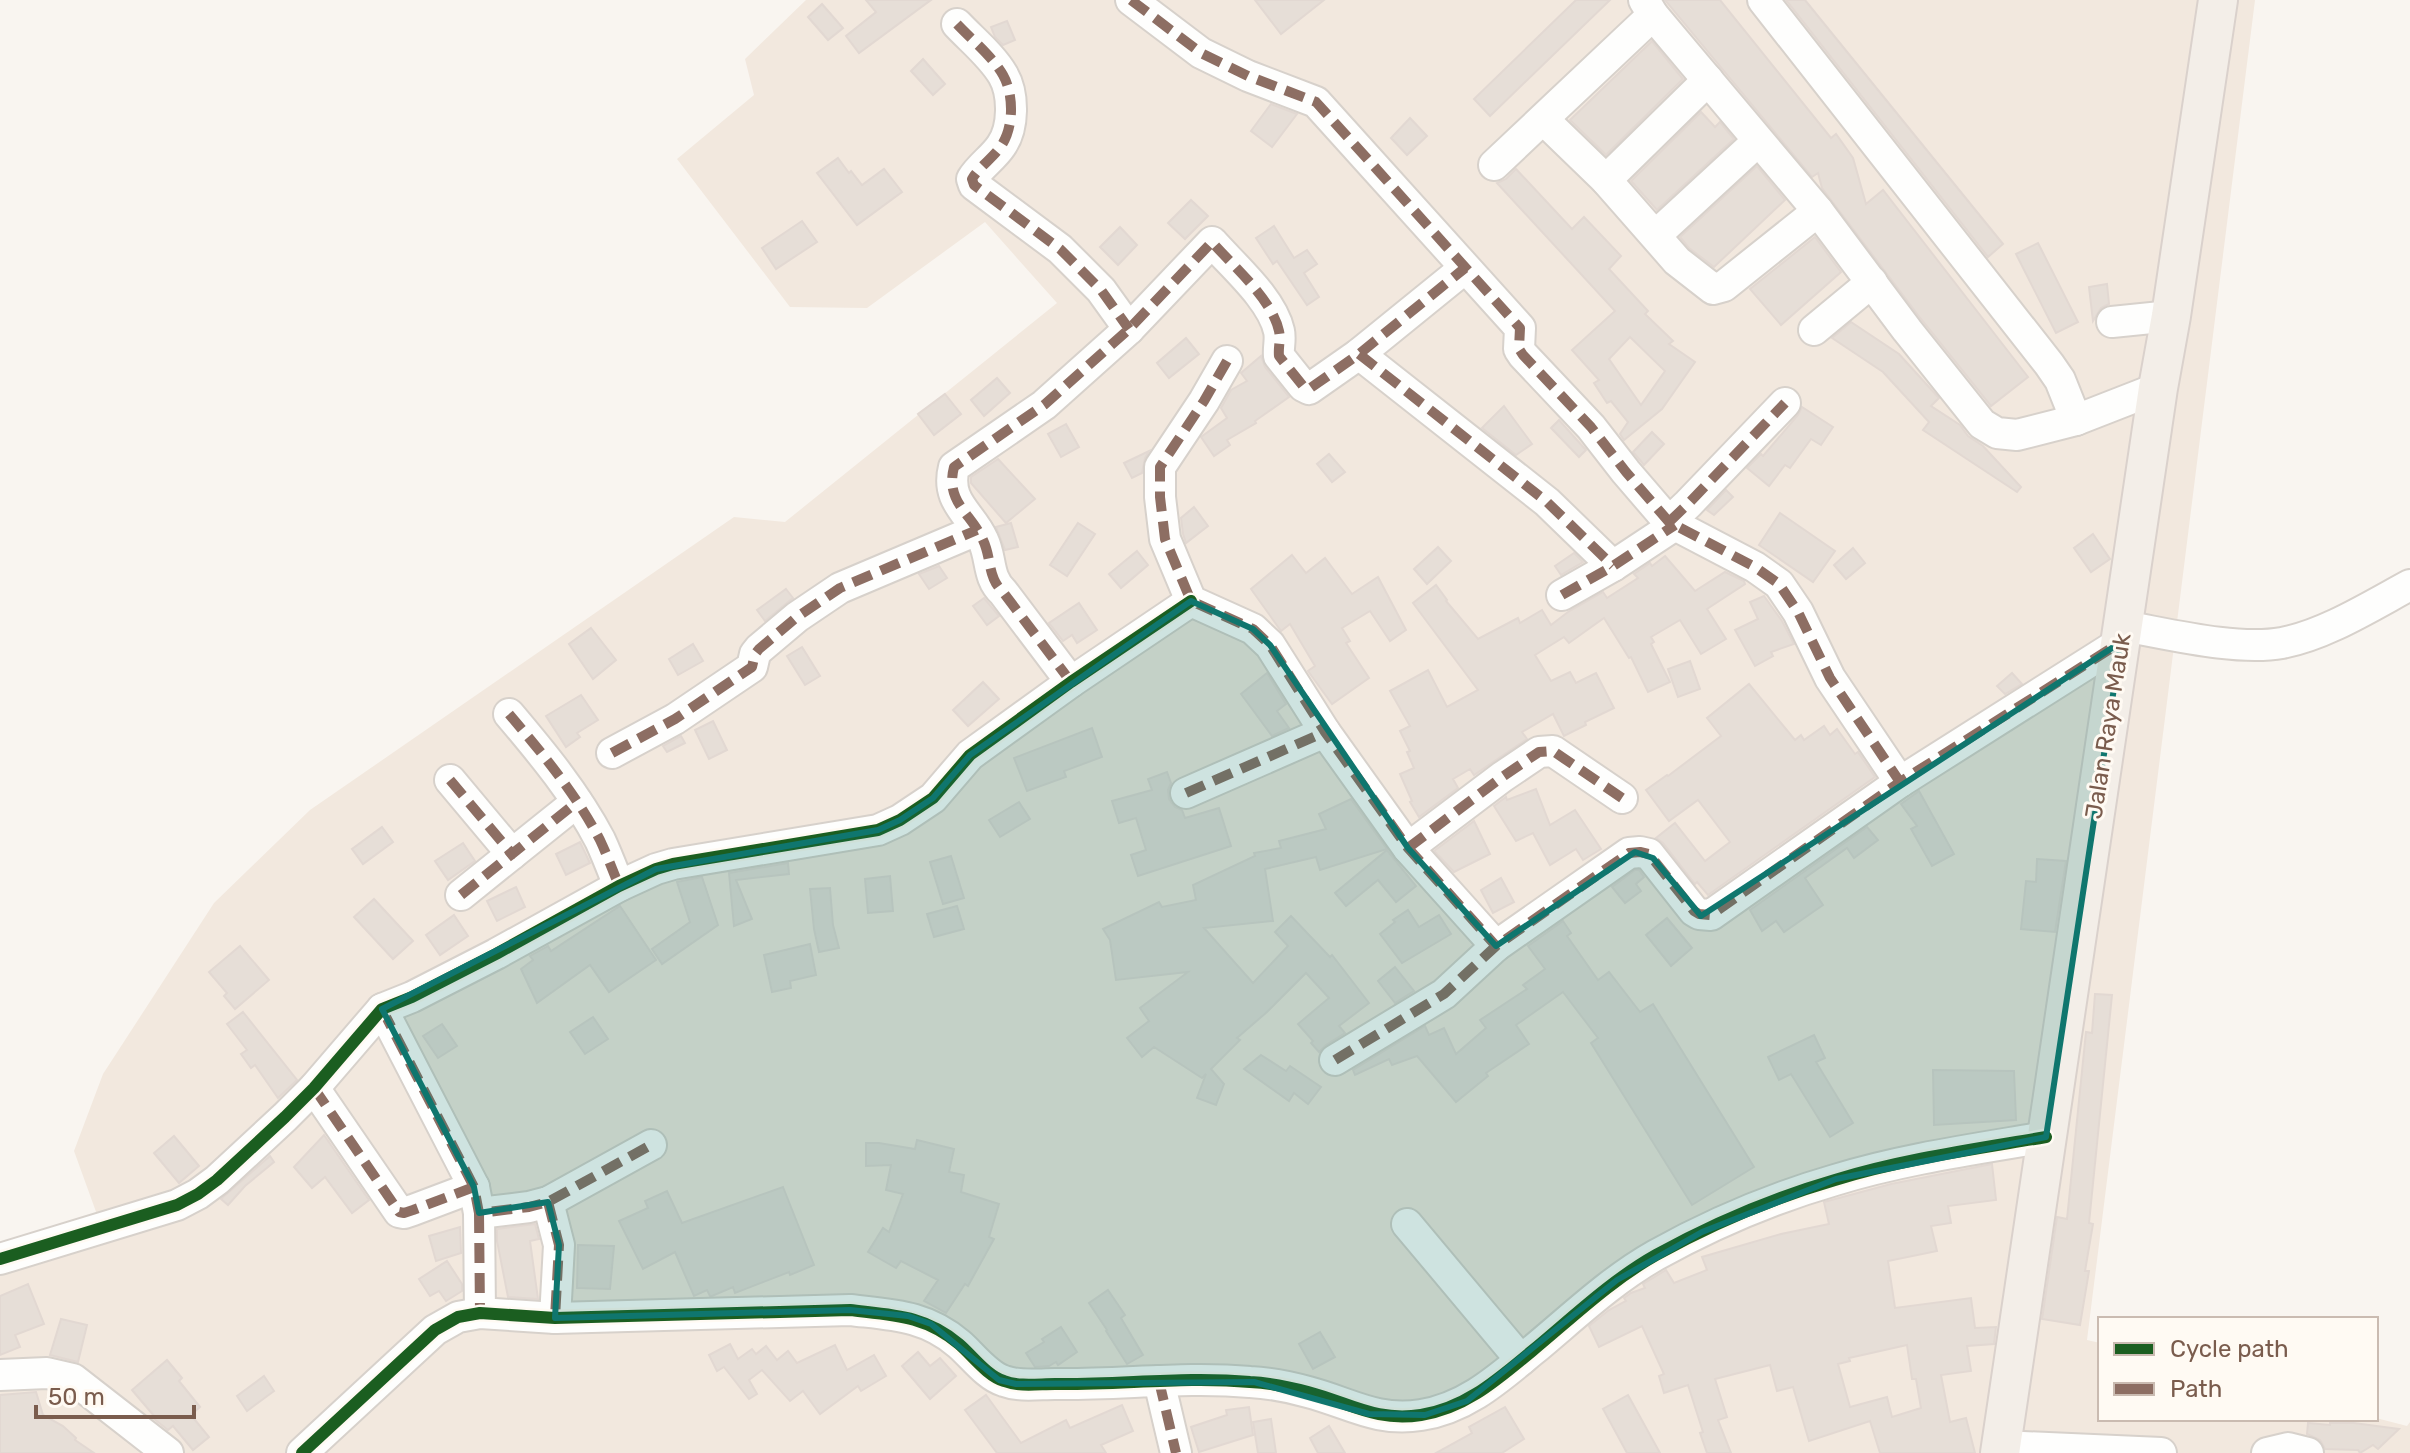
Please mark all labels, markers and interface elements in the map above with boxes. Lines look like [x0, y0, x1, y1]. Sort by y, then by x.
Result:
street label: Jalan Raya Mauk [2079, 631, 2137, 821]
legend [2098, 1317, 2378, 1421]
text: Cycle path [2170, 1335, 2289, 1363]
scale bar [36, 1369, 194, 1419]
text: Path [2170, 1375, 2222, 1403]
text: 50 m [48, 1383, 105, 1411]

